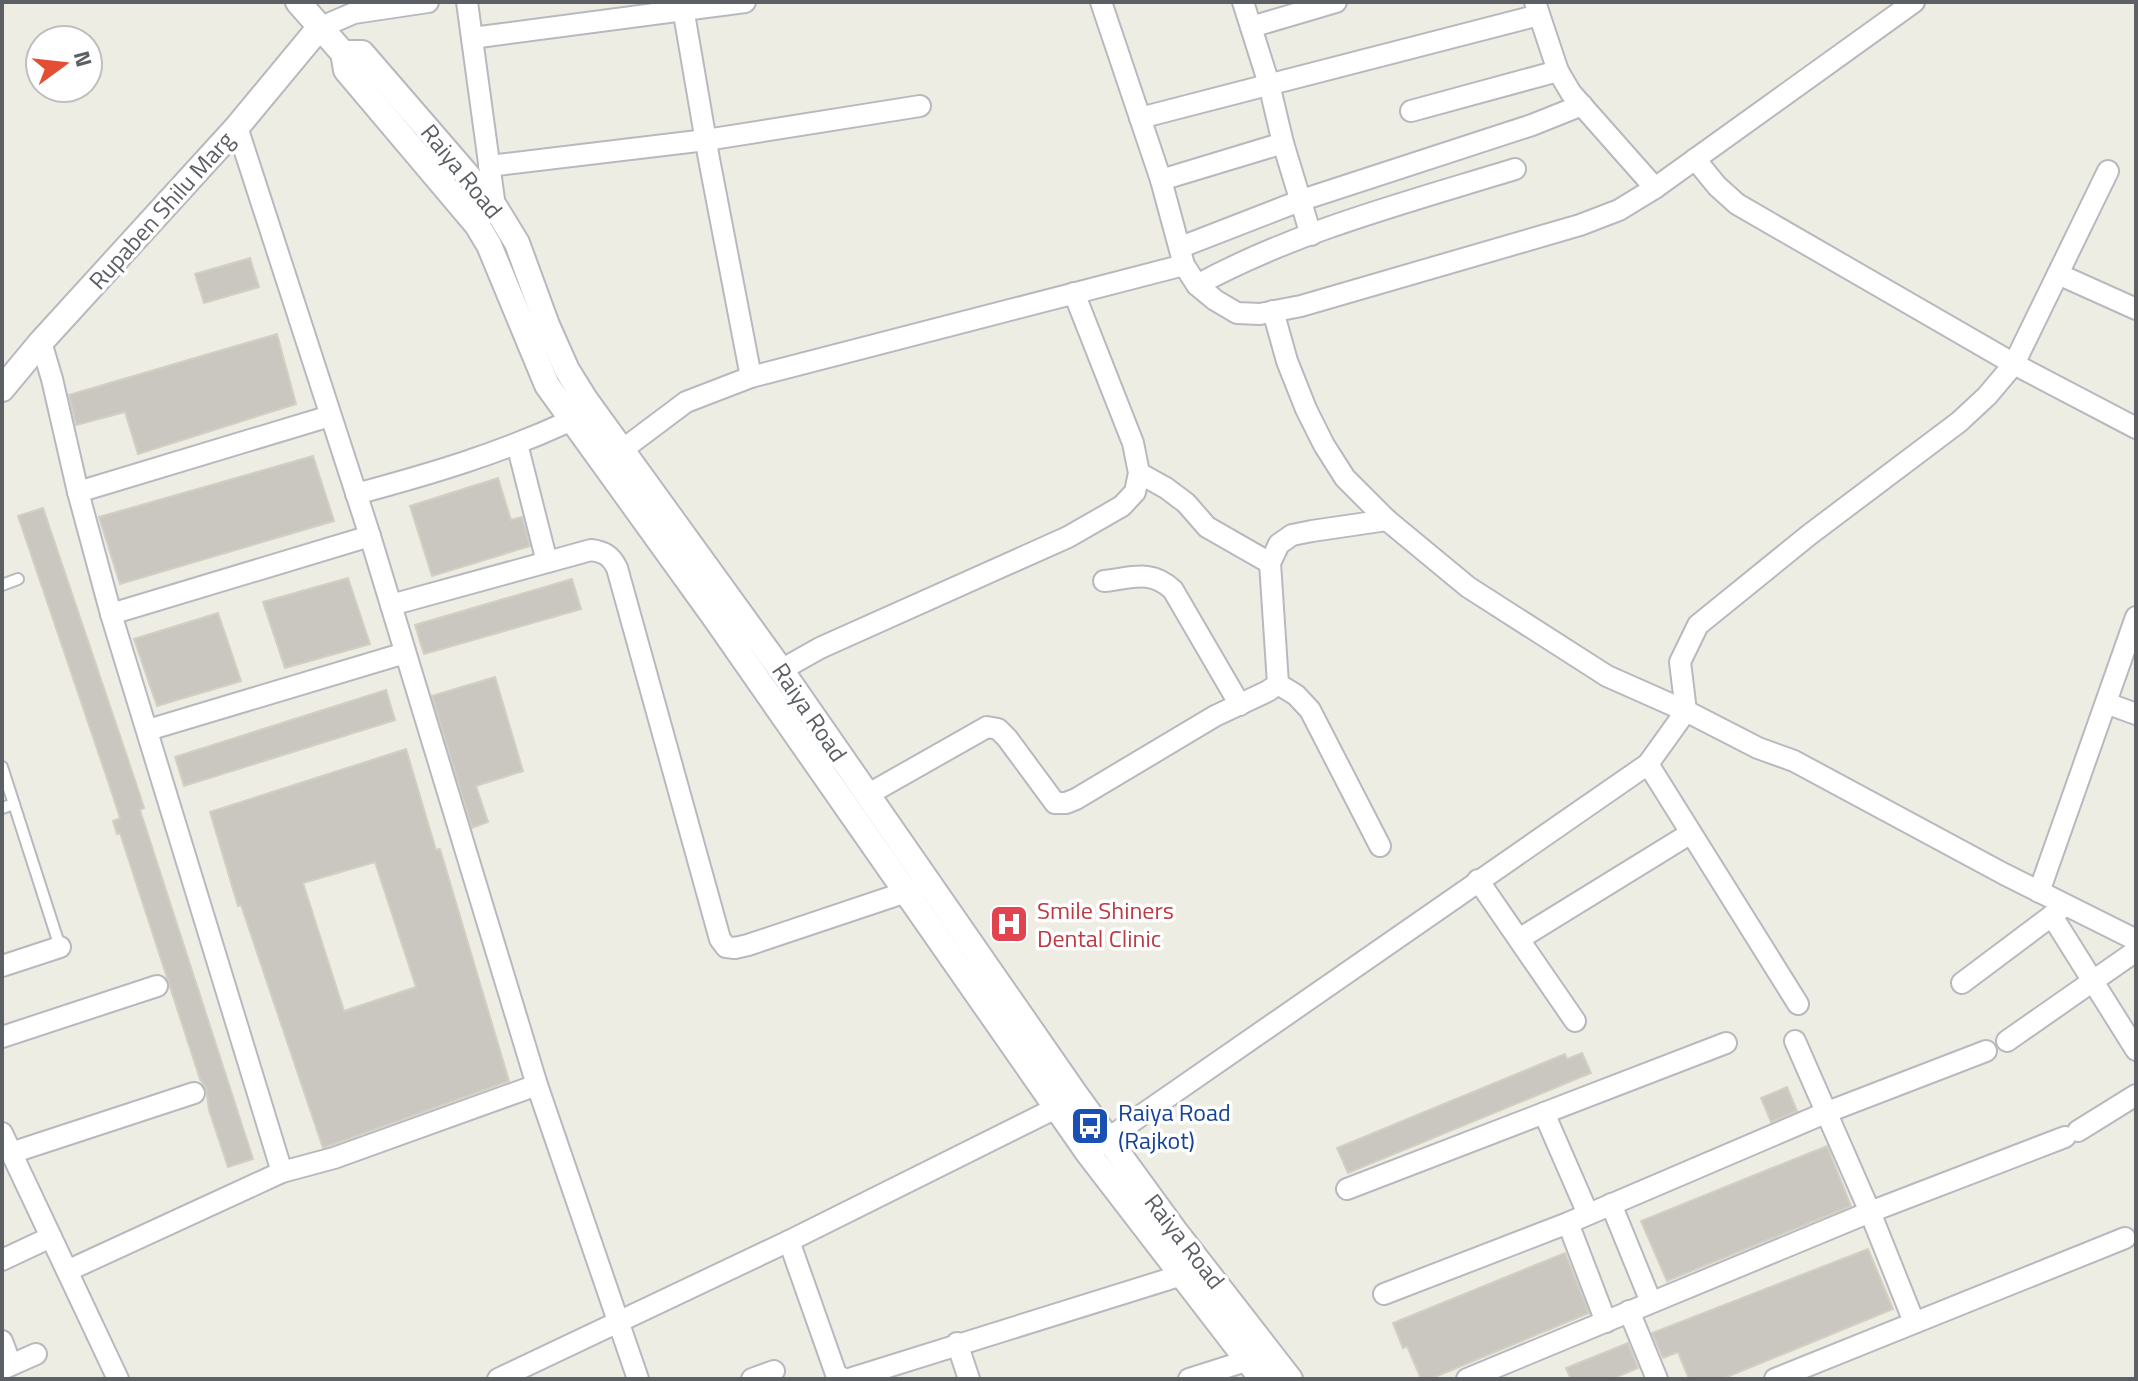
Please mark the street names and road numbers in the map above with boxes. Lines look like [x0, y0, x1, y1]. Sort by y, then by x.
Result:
street label: Raiya Road [413, 116, 511, 226]
street label: Rupaben Shilu Marg [80, 123, 242, 297]
street label: Raiya Road [764, 655, 856, 769]
street label: Raiya Road [1136, 1186, 1234, 1296]

